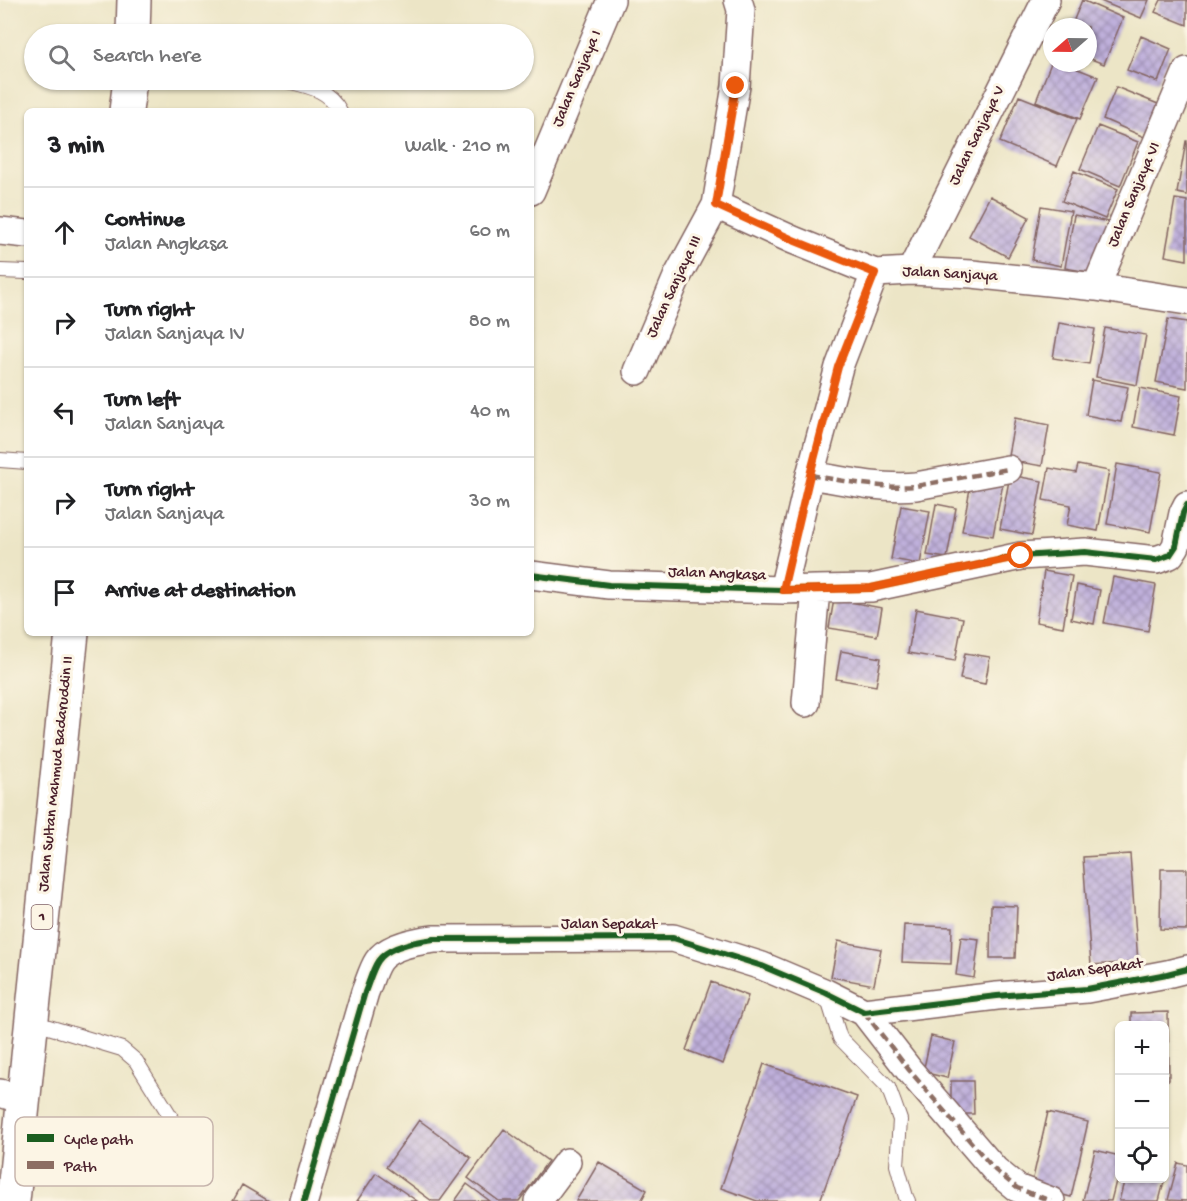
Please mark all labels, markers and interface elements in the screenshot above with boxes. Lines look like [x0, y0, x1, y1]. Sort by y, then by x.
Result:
north arrow [1043, 18, 1097, 72]
search box [24, 24, 534, 90]
street label: Jalan Sanjaya I [549, 28, 607, 130]
icon: search [45, 41, 78, 74]
text: Search here [93, 44, 201, 70]
route end [722, 72, 748, 98]
street label: Jalan Sanjaya V [946, 83, 1010, 189]
text: 3 min [48, 132, 104, 163]
text: Walk · 210 m [405, 136, 510, 159]
street label: Jalan Sanjaya VI [1104, 140, 1166, 250]
text: Continue [105, 208, 185, 234]
icon: ahead [48, 216, 81, 249]
text: 60 m [470, 221, 510, 244]
street label: Jalan Sanjaya III [643, 233, 707, 341]
text: Jalan Angkasa [105, 234, 228, 257]
street label: Jalan Sanjaya [902, 263, 999, 287]
text: Turn right [105, 298, 193, 324]
icon: right [48, 306, 81, 339]
text: 80 m [469, 311, 510, 334]
text: Jalan Sanjaya IV [105, 324, 245, 347]
text: Turn left [105, 388, 179, 414]
icon: left [48, 396, 81, 429]
text: 40 m [470, 401, 510, 424]
text: Jalan Sanjaya [105, 414, 224, 437]
text: Turn right [105, 478, 193, 504]
icon: right [48, 486, 81, 519]
text: 30 m [469, 491, 510, 514]
text: Jalan Sanjaya [105, 504, 224, 527]
route start [1007, 542, 1033, 568]
street label: Jalan Angkasa [668, 564, 767, 586]
icon: arrive [48, 576, 81, 609]
text: Arrive at destination [105, 579, 295, 605]
street label: Jalan Sultan Mahmud Badaruddin II [35, 655, 79, 893]
road number: 1 [32, 905, 52, 929]
street label: Jalan Sepakat [561, 916, 659, 935]
street label: Jalan Sepakat [1046, 955, 1145, 987]
map controls [1115, 1021, 1169, 1183]
button: + [1115, 1021, 1169, 1075]
button: − [1115, 1075, 1169, 1129]
legend [15, 1117, 213, 1186]
button: locate [1115, 1129, 1169, 1183]
text: Cycle path [64, 1132, 134, 1151]
text: Path [63, 1159, 97, 1178]

